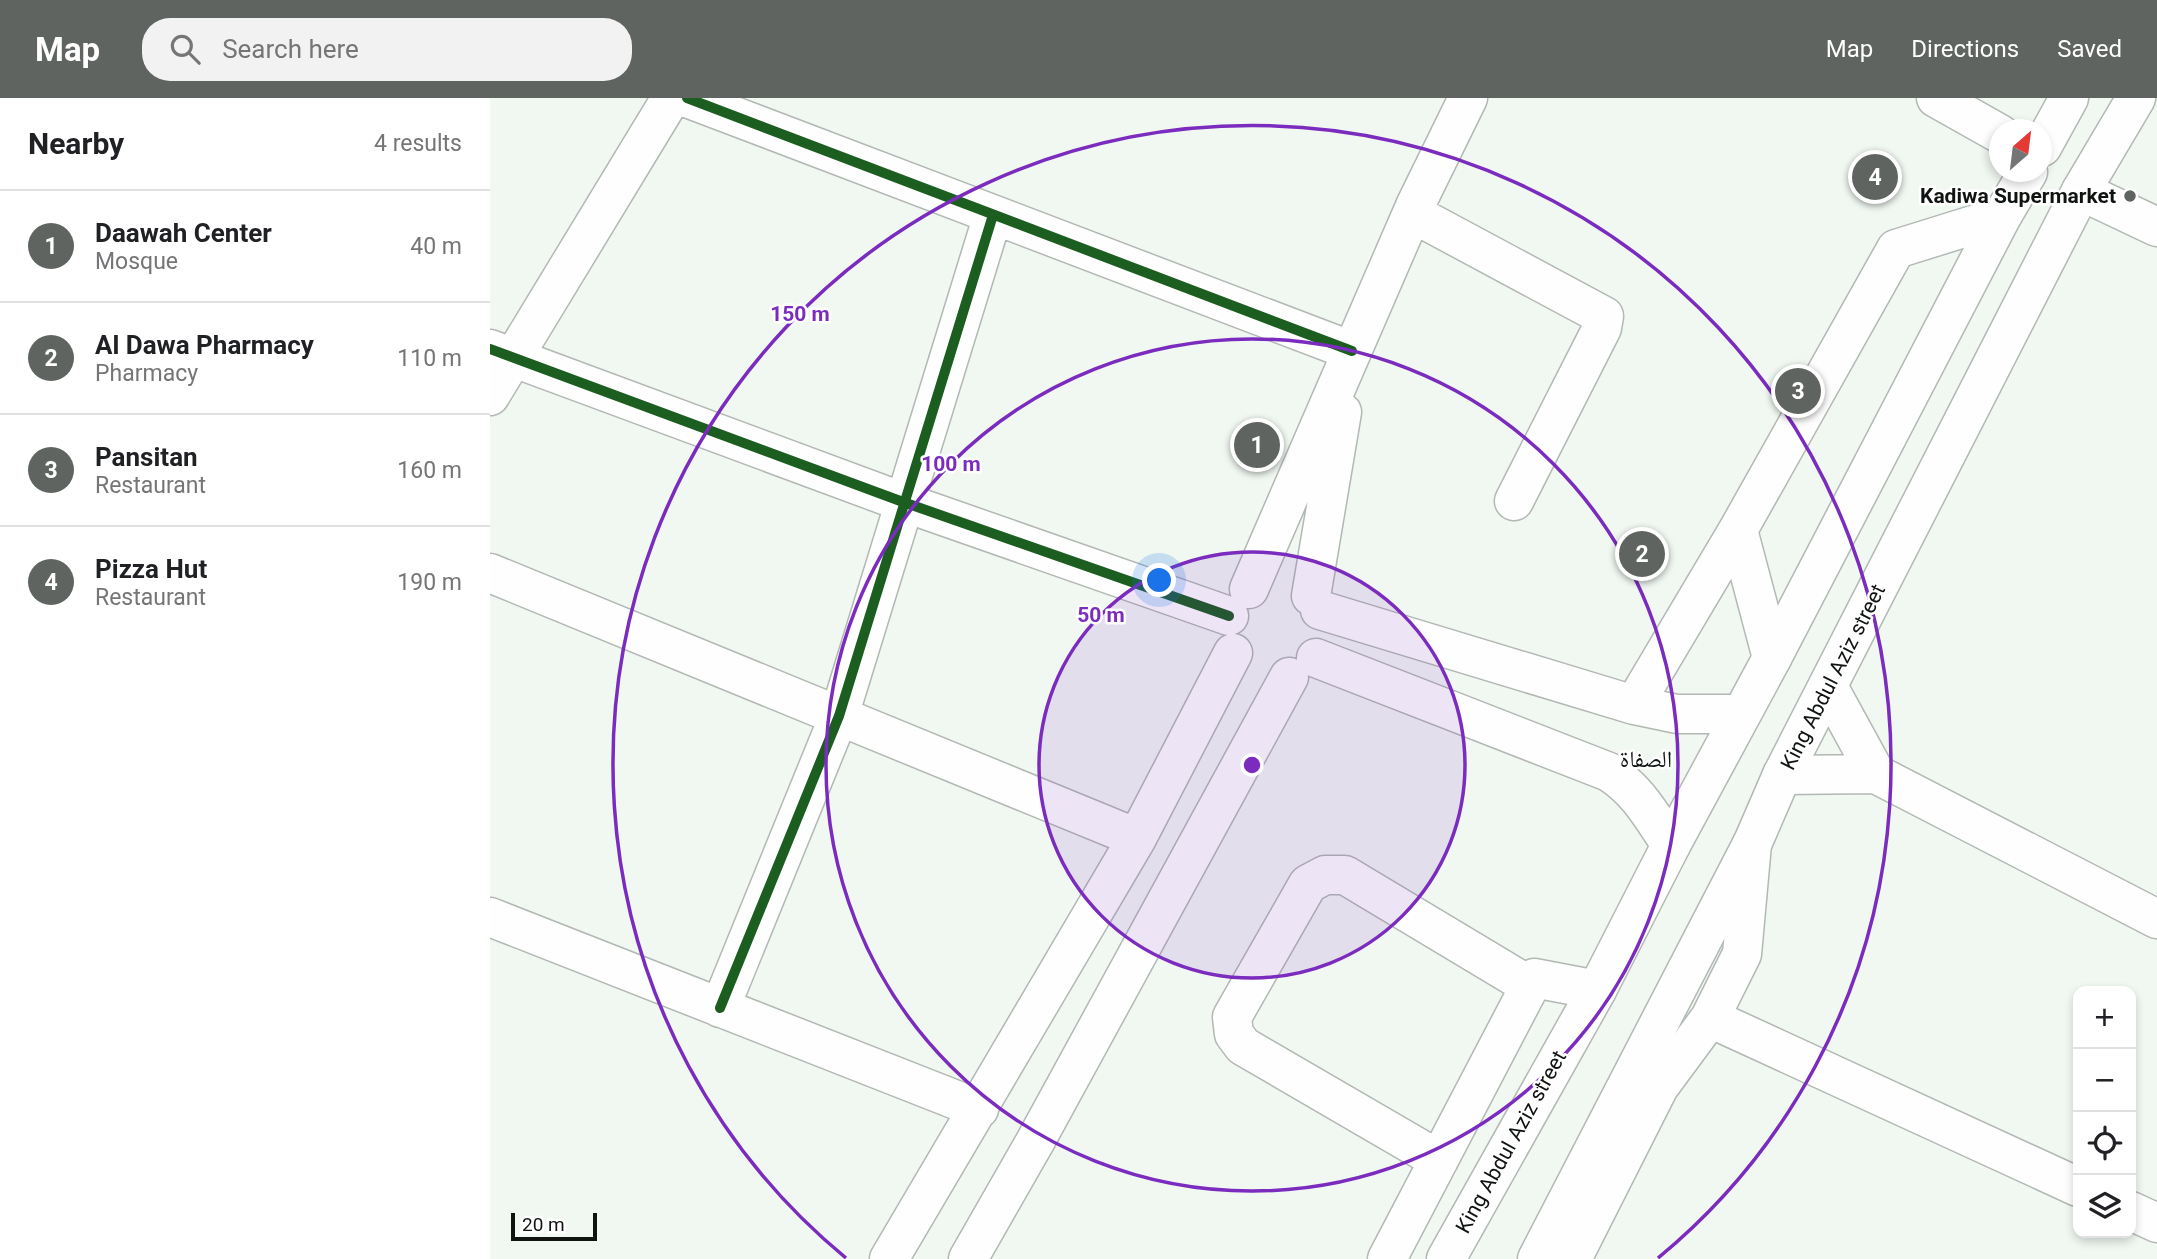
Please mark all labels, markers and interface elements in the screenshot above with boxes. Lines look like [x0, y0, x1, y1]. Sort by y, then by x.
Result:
search box [142, 18, 632, 81]
text: Map [35, 30, 100, 69]
icon: search [166, 30, 204, 68]
text: Search here [222, 34, 359, 64]
text: Map [1826, 35, 1873, 63]
text: Directions [1911, 35, 2019, 63]
text: Saved [2057, 35, 2122, 63]
north arrow [1989, 119, 2052, 182]
text: Nearby [28, 126, 124, 161]
text: 4 results [374, 130, 462, 157]
pin: 4 [1852, 151, 1898, 203]
place label: Kadiwa Supermarket [1920, 184, 2116, 208]
marker: Kadiwa Supermarket [2122, 188, 2138, 204]
text: Daawah Center [95, 218, 272, 248]
text: 1 [44, 233, 58, 260]
text: 40 m [410, 233, 462, 260]
text: Mosque [95, 248, 178, 275]
text: 150 m [770, 302, 830, 326]
text: Al Dawa Pharmacy [95, 330, 314, 360]
text: 2 [44, 345, 58, 372]
text: 110 m [397, 345, 462, 372]
text: Pharmacy [95, 360, 198, 387]
pin: 3 [1775, 365, 1821, 417]
pin: 1 [1234, 419, 1280, 471]
text: Pansitan [95, 442, 198, 472]
text: 100 m [921, 452, 981, 476]
text: 3 [44, 457, 58, 484]
text: 160 m [397, 457, 462, 484]
text: Restaurant [95, 472, 206, 499]
pin: 2 [1619, 528, 1665, 580]
text: Pizza Hut [95, 554, 207, 584]
your location [1142, 563, 1176, 597]
text: 4 [44, 569, 58, 596]
text: 190 m [397, 569, 462, 596]
street label: King Abdul Aziz street [1776, 580, 1890, 774]
text: Restaurant [95, 584, 206, 611]
text: 50 m [1077, 603, 1125, 627]
district label: الصفاة [1620, 746, 1672, 773]
centre of rings [1240, 753, 1264, 777]
map controls [2073, 986, 2136, 1238]
button: + [2073, 986, 2136, 1049]
street label: King Abdul Aziz street [1451, 1046, 1571, 1237]
button: − [2073, 1049, 2136, 1112]
button: locate [2073, 1112, 2136, 1175]
button: layers [2073, 1175, 2136, 1238]
scale bar [511, 1210, 597, 1242]
text: 20 m [522, 1213, 565, 1236]

